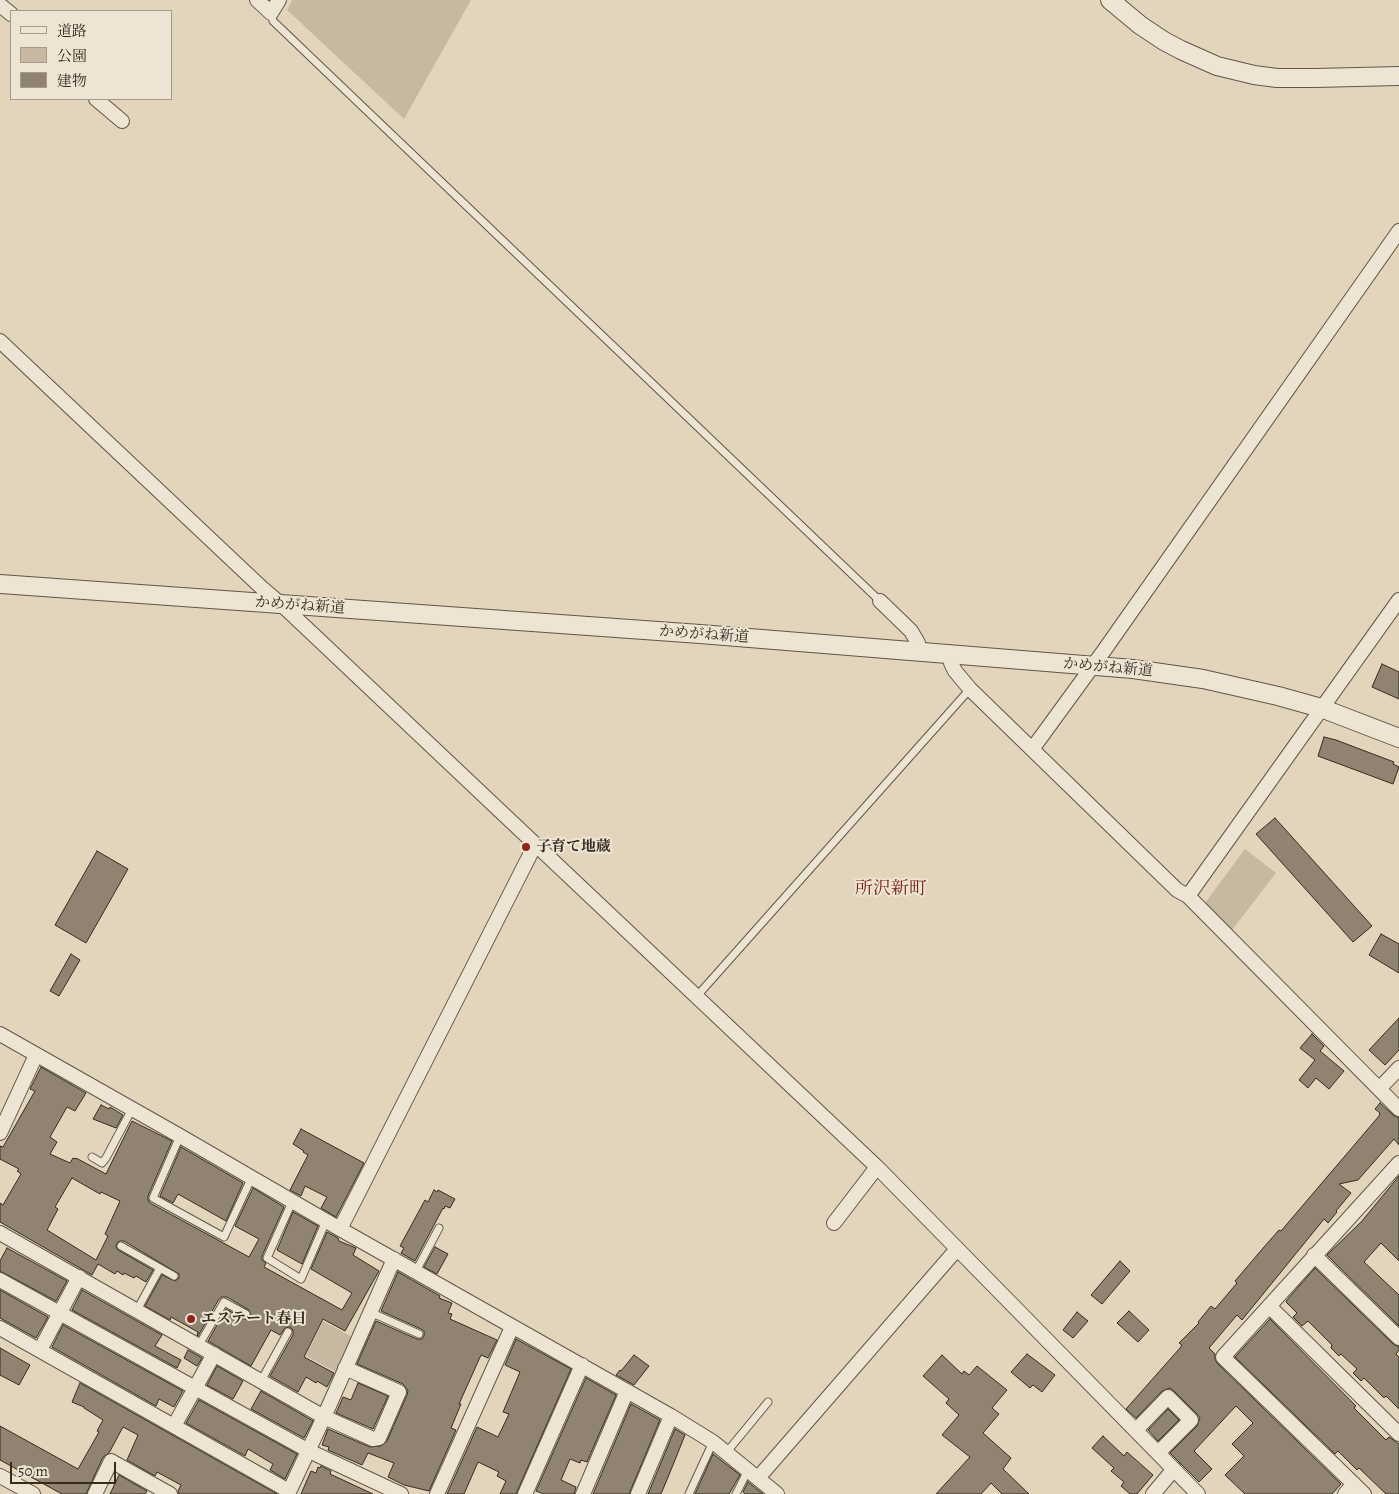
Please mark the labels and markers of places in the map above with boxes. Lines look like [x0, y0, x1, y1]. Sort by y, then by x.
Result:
place label: 子育て地蔵 [536, 838, 611, 856]
marker: 子育て地蔵 [520, 841, 532, 853]
place label: エステート春日 [201, 1310, 306, 1328]
marker: エステート春日 [185, 1313, 197, 1325]

